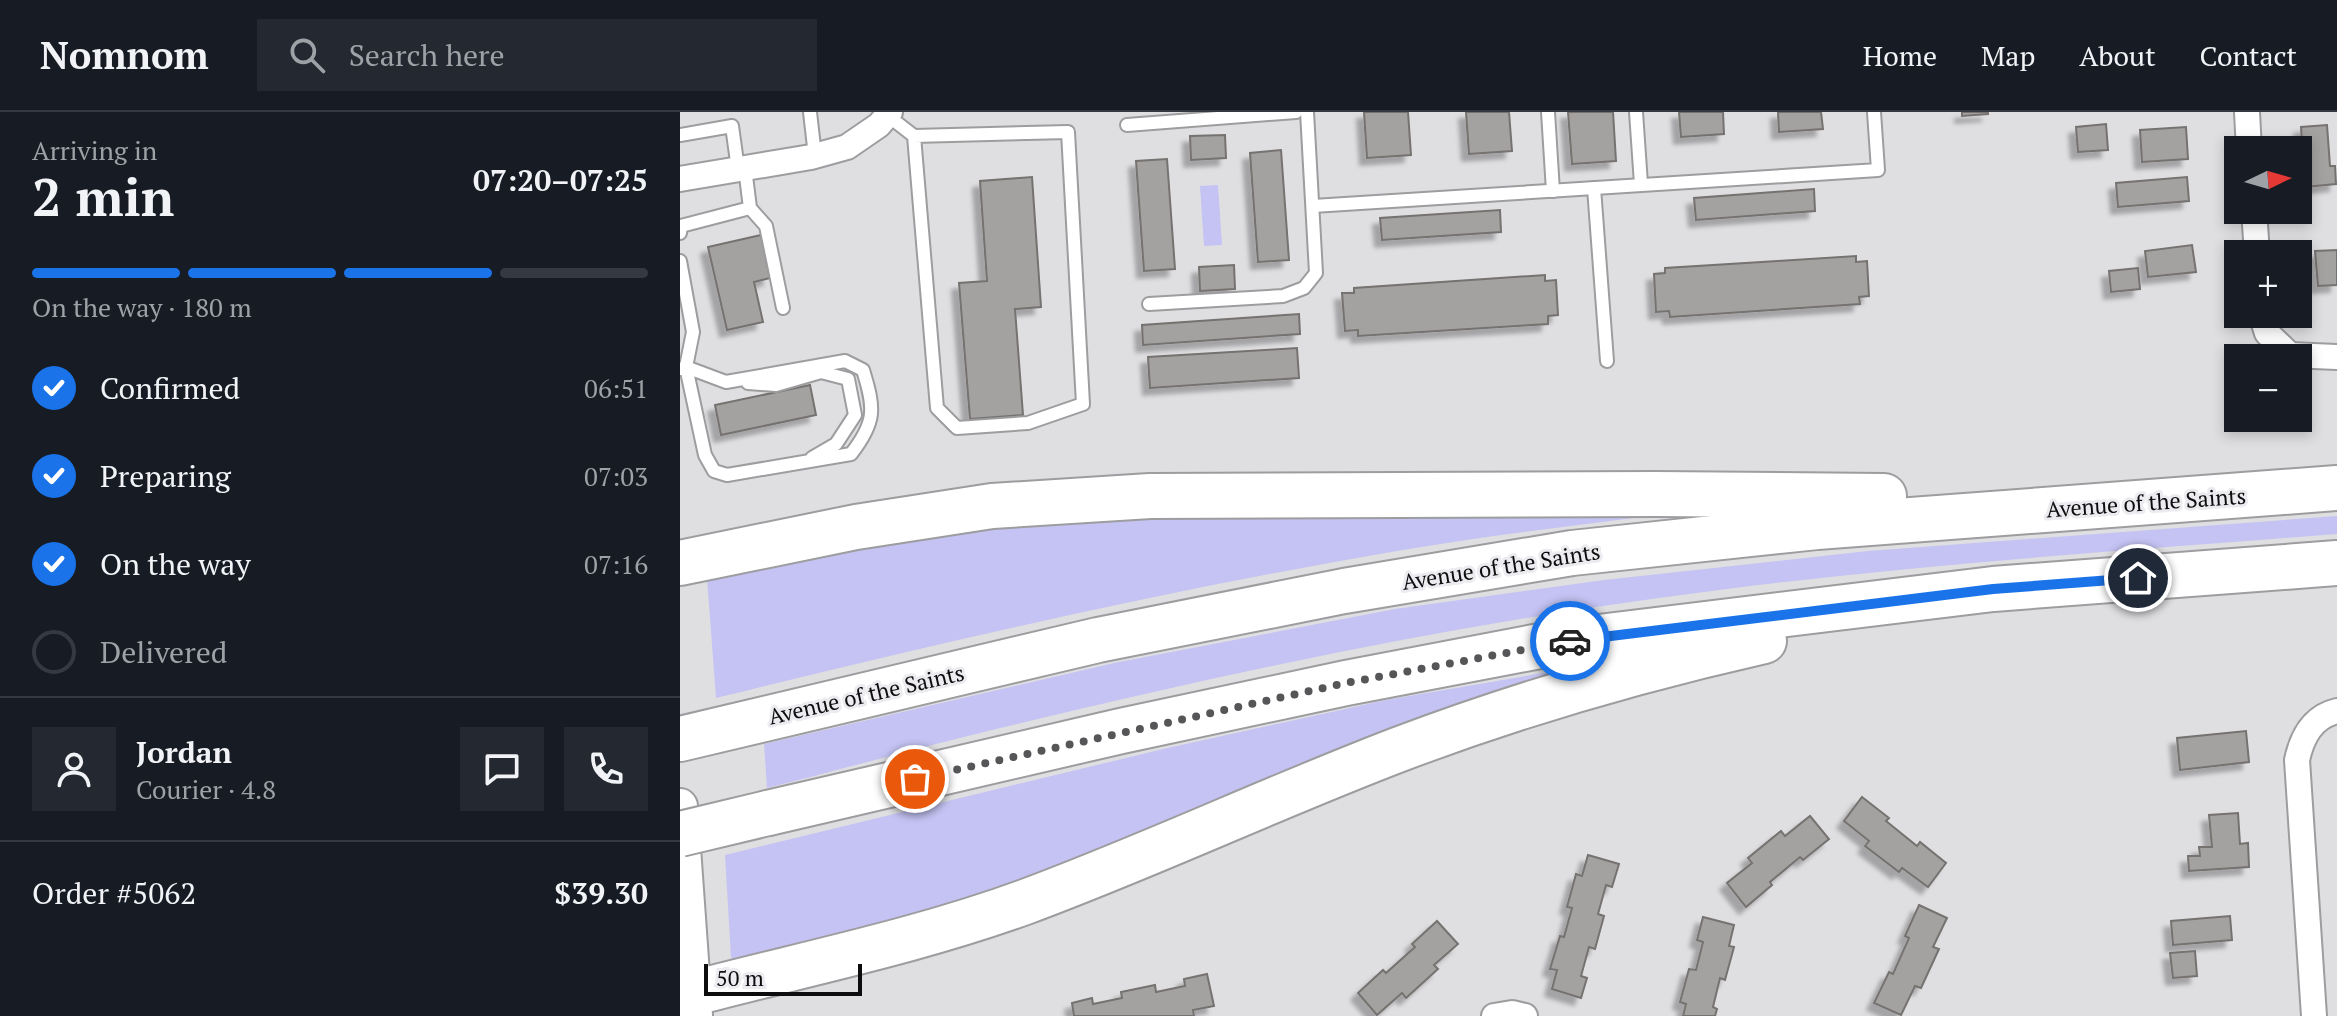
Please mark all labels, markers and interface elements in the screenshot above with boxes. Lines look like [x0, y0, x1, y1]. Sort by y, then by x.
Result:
search box [257, 19, 817, 91]
text: Nomnom [40, 30, 209, 80]
icon: search [285, 33, 329, 77]
text: Search here [349, 35, 505, 75]
text: Home [1863, 37, 1937, 74]
text: Map [1981, 37, 2035, 74]
text: About [2079, 37, 2156, 74]
text: Contact [2200, 37, 2297, 74]
text: Arriving in [32, 133, 157, 167]
north arrow [2224, 136, 2312, 224]
map controls [2224, 136, 2312, 432]
text: 07:20–07:25 [473, 160, 648, 200]
text: 2 min [32, 162, 174, 231]
button: + [2224, 240, 2312, 328]
text: On the way · 180 m [32, 290, 252, 324]
button: − [2224, 344, 2312, 432]
icon: check [32, 366, 76, 410]
text: Confirmed [100, 368, 240, 408]
text: 06:51 [584, 371, 648, 405]
icon: check [32, 454, 76, 498]
text: Preparing [100, 456, 231, 496]
text: 07:03 [584, 459, 648, 493]
street label: Avenue of the Saints [2045, 481, 2247, 523]
street label: Avenue of the Saints [1400, 536, 1602, 596]
icon: check [32, 542, 76, 586]
text: On the way [100, 544, 251, 584]
pin [2104, 544, 2172, 612]
text: 07:16 [584, 547, 648, 581]
icon: home [2116, 556, 2160, 600]
courier [1530, 601, 1610, 681]
icon: car [1548, 619, 1592, 663]
text: Delivered [100, 632, 227, 672]
street label: Avenue of the Saints [765, 657, 967, 731]
button: person [32, 727, 116, 811]
button: chat [460, 727, 544, 811]
button: phone [564, 727, 648, 811]
text: Jordan [136, 732, 232, 772]
pin [881, 745, 949, 813]
icon: bag [893, 757, 937, 801]
text: Courier · 4.8 [136, 772, 276, 806]
text: Order #5062 [32, 873, 196, 913]
text: $39.30 [554, 873, 648, 913]
scale bar [704, 960, 862, 996]
text: 50 m [716, 963, 764, 992]

